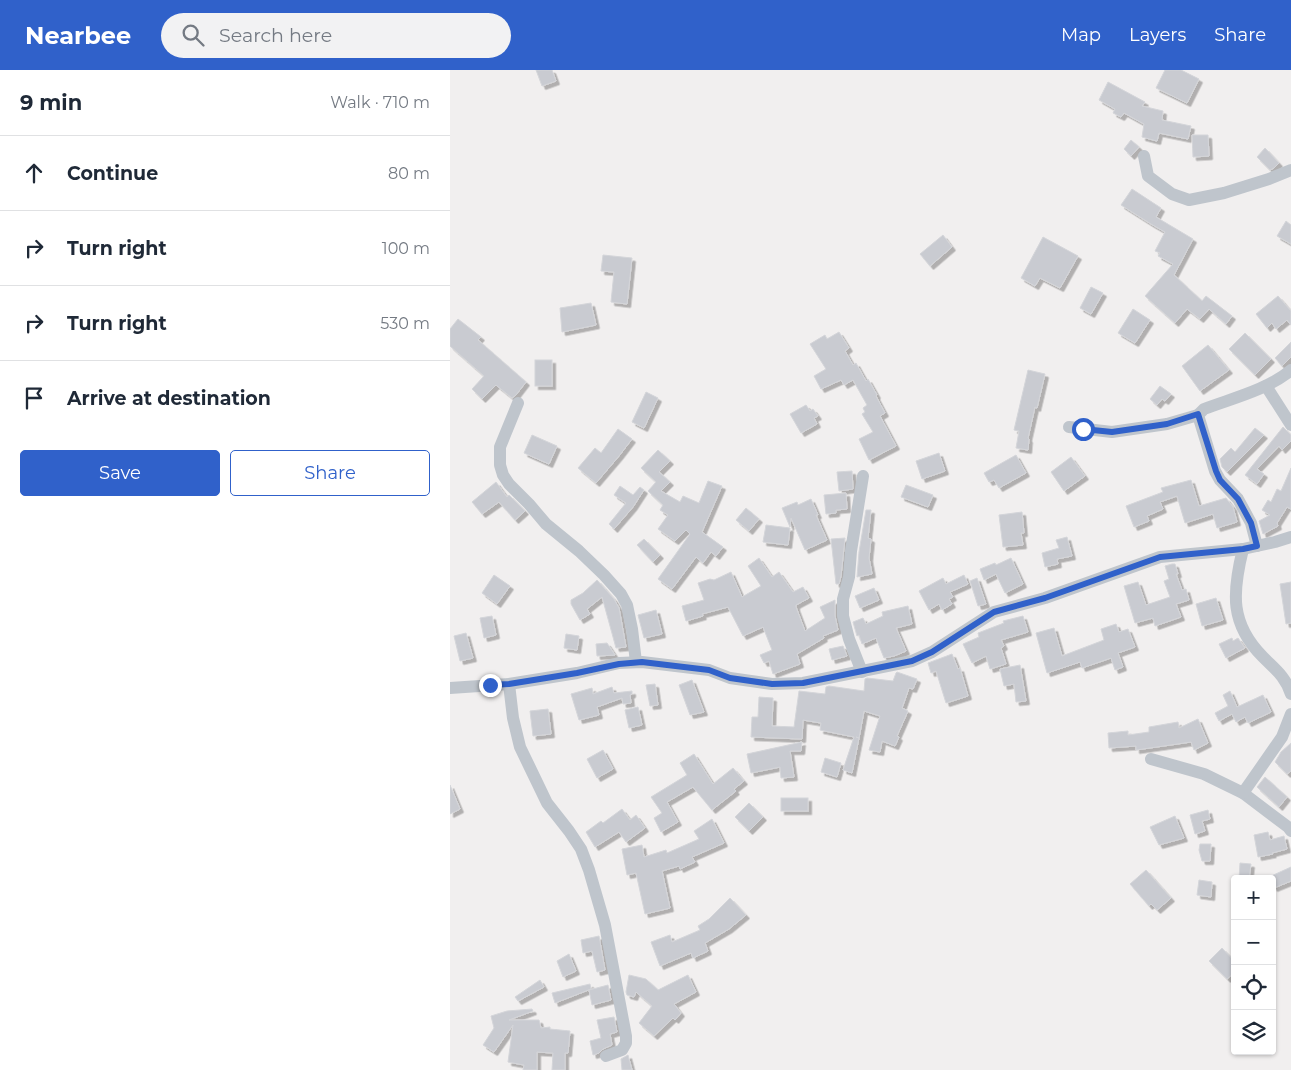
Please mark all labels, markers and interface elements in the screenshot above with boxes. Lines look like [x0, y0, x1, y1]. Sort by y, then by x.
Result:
search box [161, 13, 511, 58]
text: Nearbee [25, 21, 131, 50]
icon: search [179, 21, 207, 49]
text: Search here [219, 24, 332, 47]
text: Map [1061, 24, 1101, 46]
text: Layers [1129, 24, 1186, 46]
text: Share [1214, 24, 1266, 46]
text: 9 min [20, 90, 82, 115]
text: Walk · 710 m [330, 93, 430, 112]
icon: ahead [20, 159, 48, 187]
text: Continue [67, 162, 158, 185]
text: 80 m [388, 164, 430, 183]
icon: right [20, 234, 48, 262]
text: Turn right [67, 237, 167, 260]
text: 100 m [382, 239, 430, 258]
icon: right [20, 309, 48, 337]
text: Turn right [67, 312, 167, 335]
text: 530 m [380, 314, 430, 333]
icon: arrive [20, 384, 48, 412]
text: Arrive at destination [67, 387, 271, 410]
route start [1072, 418, 1095, 441]
button: Save [20, 450, 220, 496]
button: Share [230, 450, 430, 496]
route end [479, 674, 502, 697]
map controls [1231, 875, 1276, 1055]
button: + [1231, 875, 1276, 920]
button: − [1231, 920, 1276, 965]
button: locate [1231, 965, 1276, 1010]
button: layers [1231, 1010, 1276, 1055]

